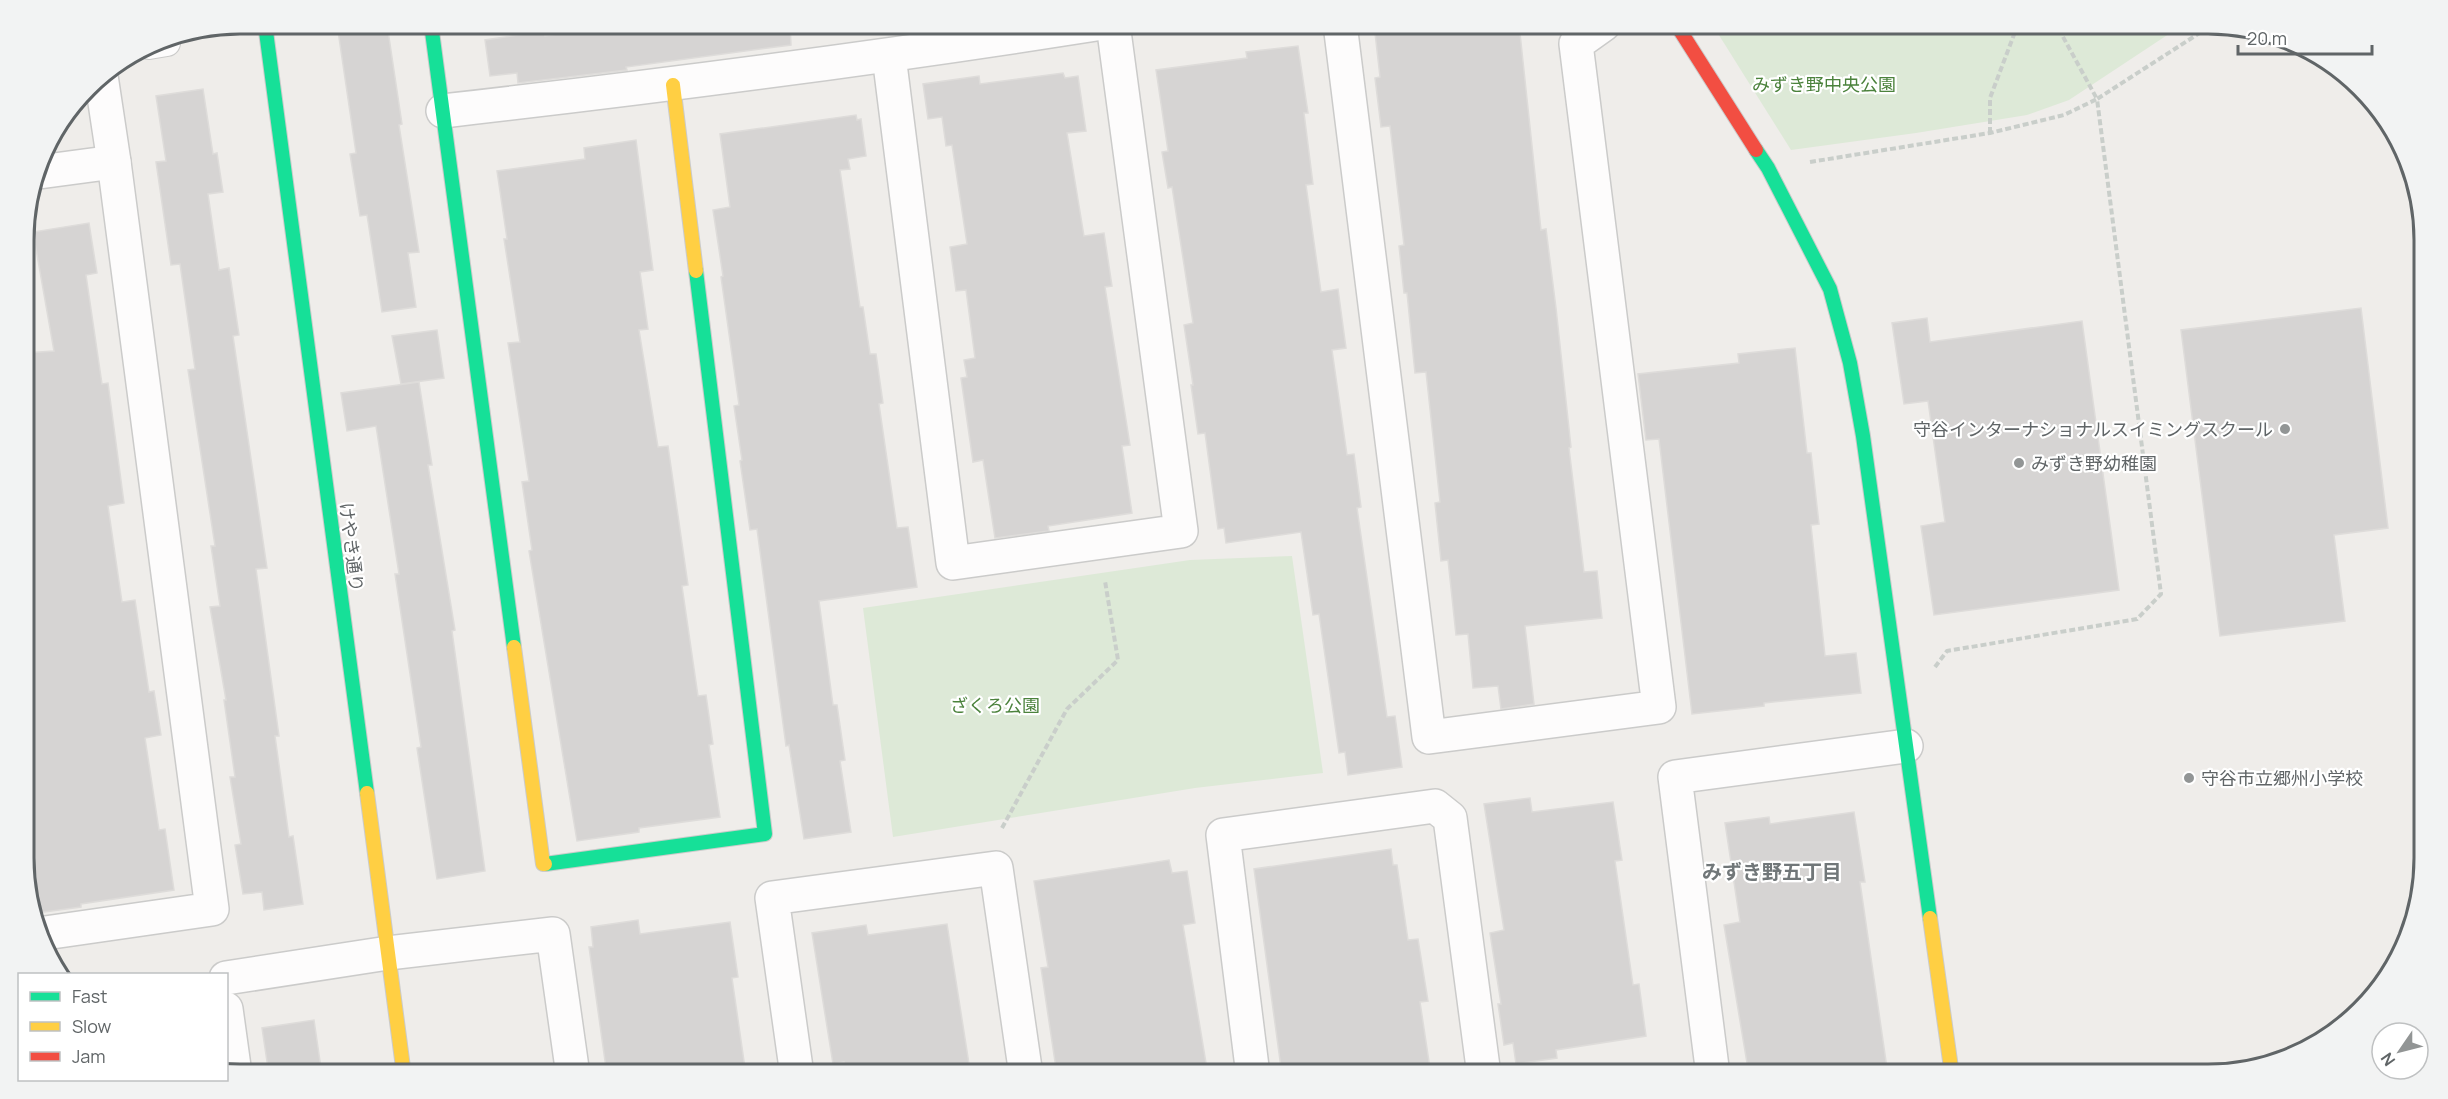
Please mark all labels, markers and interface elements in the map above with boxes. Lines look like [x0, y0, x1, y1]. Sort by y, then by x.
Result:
scale bar [2238, 18, 2372, 56]
text: 20 m [2247, 26, 2287, 50]
park label: みずき野中央公園 [1752, 72, 1896, 96]
place label: 守谷インターナショナルスイミングスクール [1913, 417, 2273, 441]
marker: 守谷インターナショナルスイミングスクール [2278, 422, 2292, 436]
place label: みずき野幼稚園 [2031, 451, 2157, 475]
marker: みずき野幼稚園 [2012, 456, 2026, 470]
street label: けやき通り [335, 501, 369, 593]
park label: ざくろ公園 [950, 693, 1040, 717]
place label: 守谷市立郷州小学校 [2201, 766, 2363, 790]
marker: 守谷市立郷州小学校 [2182, 771, 2196, 785]
district label: みずき野五丁目 [1702, 858, 1842, 885]
legend [18, 973, 228, 1081]
text: Fast [72, 984, 107, 1008]
text: Slow [72, 1014, 112, 1038]
north arrow [2370, 1021, 2430, 1081]
text: Jam [72, 1044, 106, 1068]
text: N [2375, 1049, 2400, 1071]

